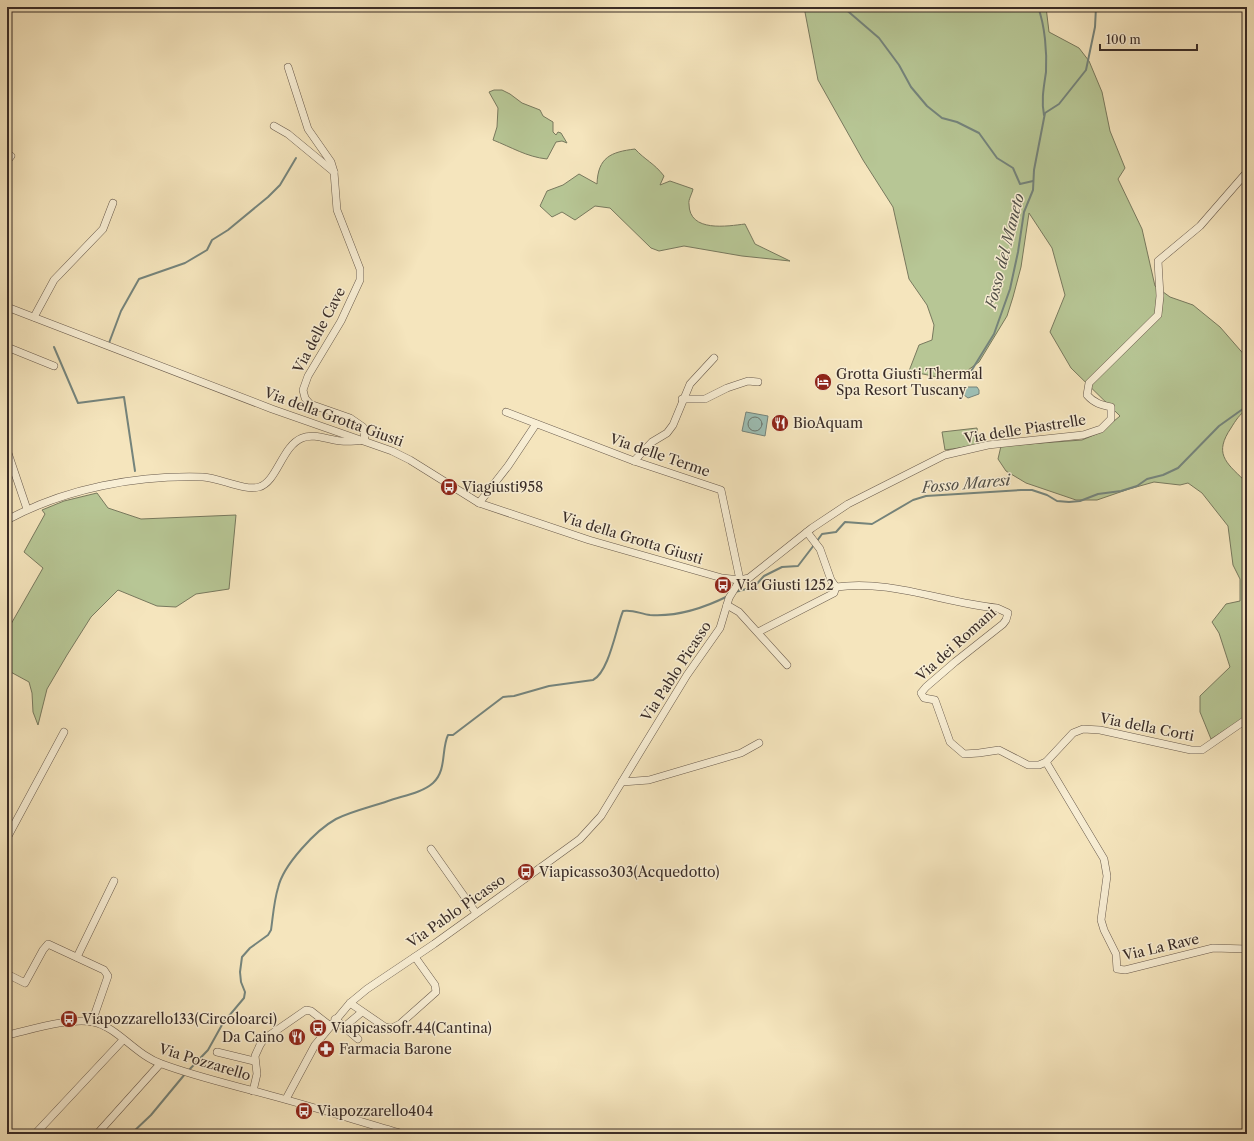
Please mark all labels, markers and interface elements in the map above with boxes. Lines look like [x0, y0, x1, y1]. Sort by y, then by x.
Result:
scale bar [1100, 26, 1197, 52]
text: 100 m [1106, 32, 1141, 47]
water label: Fosso del Maneto [981, 191, 1028, 312]
street label: Via delle Cave [288, 284, 349, 377]
place label: Grotta Giusti Thermal Spa Resort Tuscany [836, 365, 983, 399]
hotel icon: Grotta Giusti Thermal Spa Resort Tuscany [813, 372, 833, 392]
street label: Via della Grotta Giusti [261, 383, 406, 451]
street label: Via delle Piastrelle [962, 410, 1087, 448]
restaurant icon: BioAquam [770, 413, 790, 433]
place label: BioAquam [793, 414, 863, 432]
street label: Via delle Terme [607, 429, 713, 481]
water label: Fosso Maresi [920, 470, 1012, 497]
bus stop icon: Viagiusti958 [439, 477, 459, 497]
place label: Viagiusti958 [461, 478, 543, 496]
street label: Via della Grotta Giusti [558, 508, 705, 568]
bus stop icon: Via Giusti 1252 [713, 575, 733, 595]
place label: Via Giusti 1252 [735, 576, 834, 594]
street label: Via dei Romani [911, 603, 1000, 685]
street label: Via Pablo Picasso [636, 618, 715, 725]
street label: Via della Corti [1097, 709, 1196, 745]
bus stop icon: Viapicasso303(Acquedotto) [516, 862, 536, 882]
place label: Viapicasso303(Acquedotto) [538, 863, 720, 881]
street label: Via Pablo Picasso [403, 870, 509, 952]
street label: Via La Rave [1120, 929, 1201, 965]
bus stop icon: Viapozzarello133(Circoloarci) [59, 1009, 79, 1029]
place label: Viapozzarello133(Circoloarci) [81, 1010, 277, 1028]
bus stop icon: Viapicassofr.44(Cantina) [308, 1018, 328, 1038]
place label: Viapicassofr.44(Cantina) [330, 1019, 492, 1037]
restaurant icon: Da Caino [287, 1027, 307, 1047]
place label: Da Caino [222, 1028, 284, 1046]
street label: Via Pozzarello [156, 1039, 253, 1085]
pharmacy icon: Farmacia Barone [316, 1039, 336, 1059]
place label: Farmacia Barone [339, 1040, 452, 1058]
bus stop icon: Viapozzarello404 [294, 1101, 314, 1121]
place label: Viapozzarello404 [316, 1102, 433, 1120]

